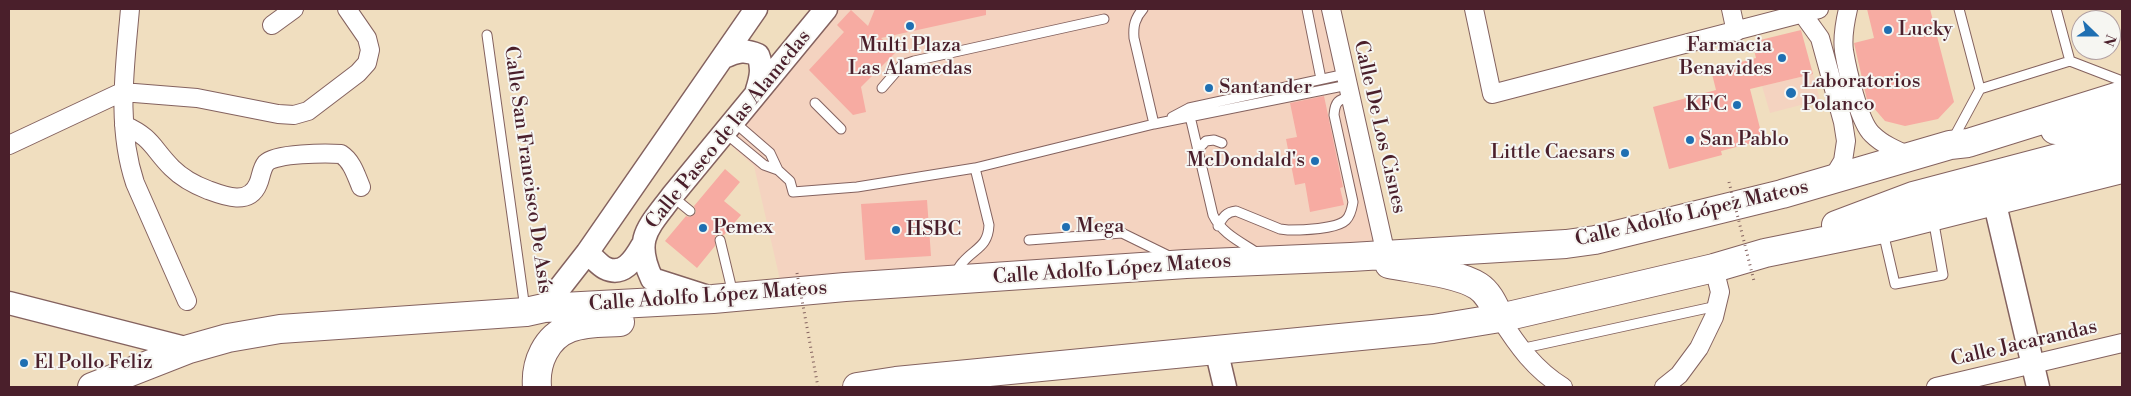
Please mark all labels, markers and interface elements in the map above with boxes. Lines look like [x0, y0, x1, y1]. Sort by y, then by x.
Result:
north arrow [2071, 10, 2121, 60]
place label: Lucky [1898, 18, 1953, 42]
marker: Multi Plaza Las Alamedas [904, 20, 916, 32]
marker: Lucky [1882, 24, 1894, 36]
street label: Calle Paseo de las Alamedas [641, 26, 817, 234]
text: N [2099, 32, 2119, 49]
place label: Multi Plaza Las Alamedas [848, 34, 972, 81]
place label: Farmacia Benavides [1679, 34, 1772, 81]
street label: Calle De Los Cisnes [1347, 38, 1411, 216]
street label: Calle San Francisco De Asís [498, 45, 556, 295]
marker: Farmacia Benavides [1776, 52, 1788, 64]
place label: Laboratorios Polanco [1802, 70, 1920, 117]
place label: Santander [1219, 76, 1312, 100]
marker: Santander [1203, 82, 1215, 94]
marker: Laboratorios Polanco [1784, 86, 1798, 100]
place label: KFC [1686, 93, 1727, 117]
marker: KFC [1731, 99, 1743, 111]
place label: San Pablo [1700, 128, 1789, 152]
marker: San Pablo [1684, 134, 1696, 146]
place label: Little Caesars [1491, 141, 1615, 165]
marker: Little Caesars [1619, 147, 1631, 159]
place label: McDondald's [1187, 149, 1305, 173]
marker: McDondald's [1309, 155, 1321, 167]
street label: Calle Adolfo López Mateos [1573, 175, 1811, 253]
place label: Mega [1076, 215, 1124, 239]
place label: Pemex [713, 216, 773, 240]
place label: HSBC [906, 218, 961, 242]
marker: Mega [1060, 221, 1072, 233]
marker: Pemex [697, 222, 709, 234]
marker: HSBC [890, 224, 902, 236]
street label: Calle Adolfo López Mateos [992, 250, 1232, 290]
street label: Calle Adolfo López Mateos [588, 277, 828, 317]
street label: Calle Jacarandas [1948, 315, 2100, 373]
place label: El Pollo Feliz [34, 351, 153, 375]
marker: El Pollo Feliz [18, 357, 30, 369]

